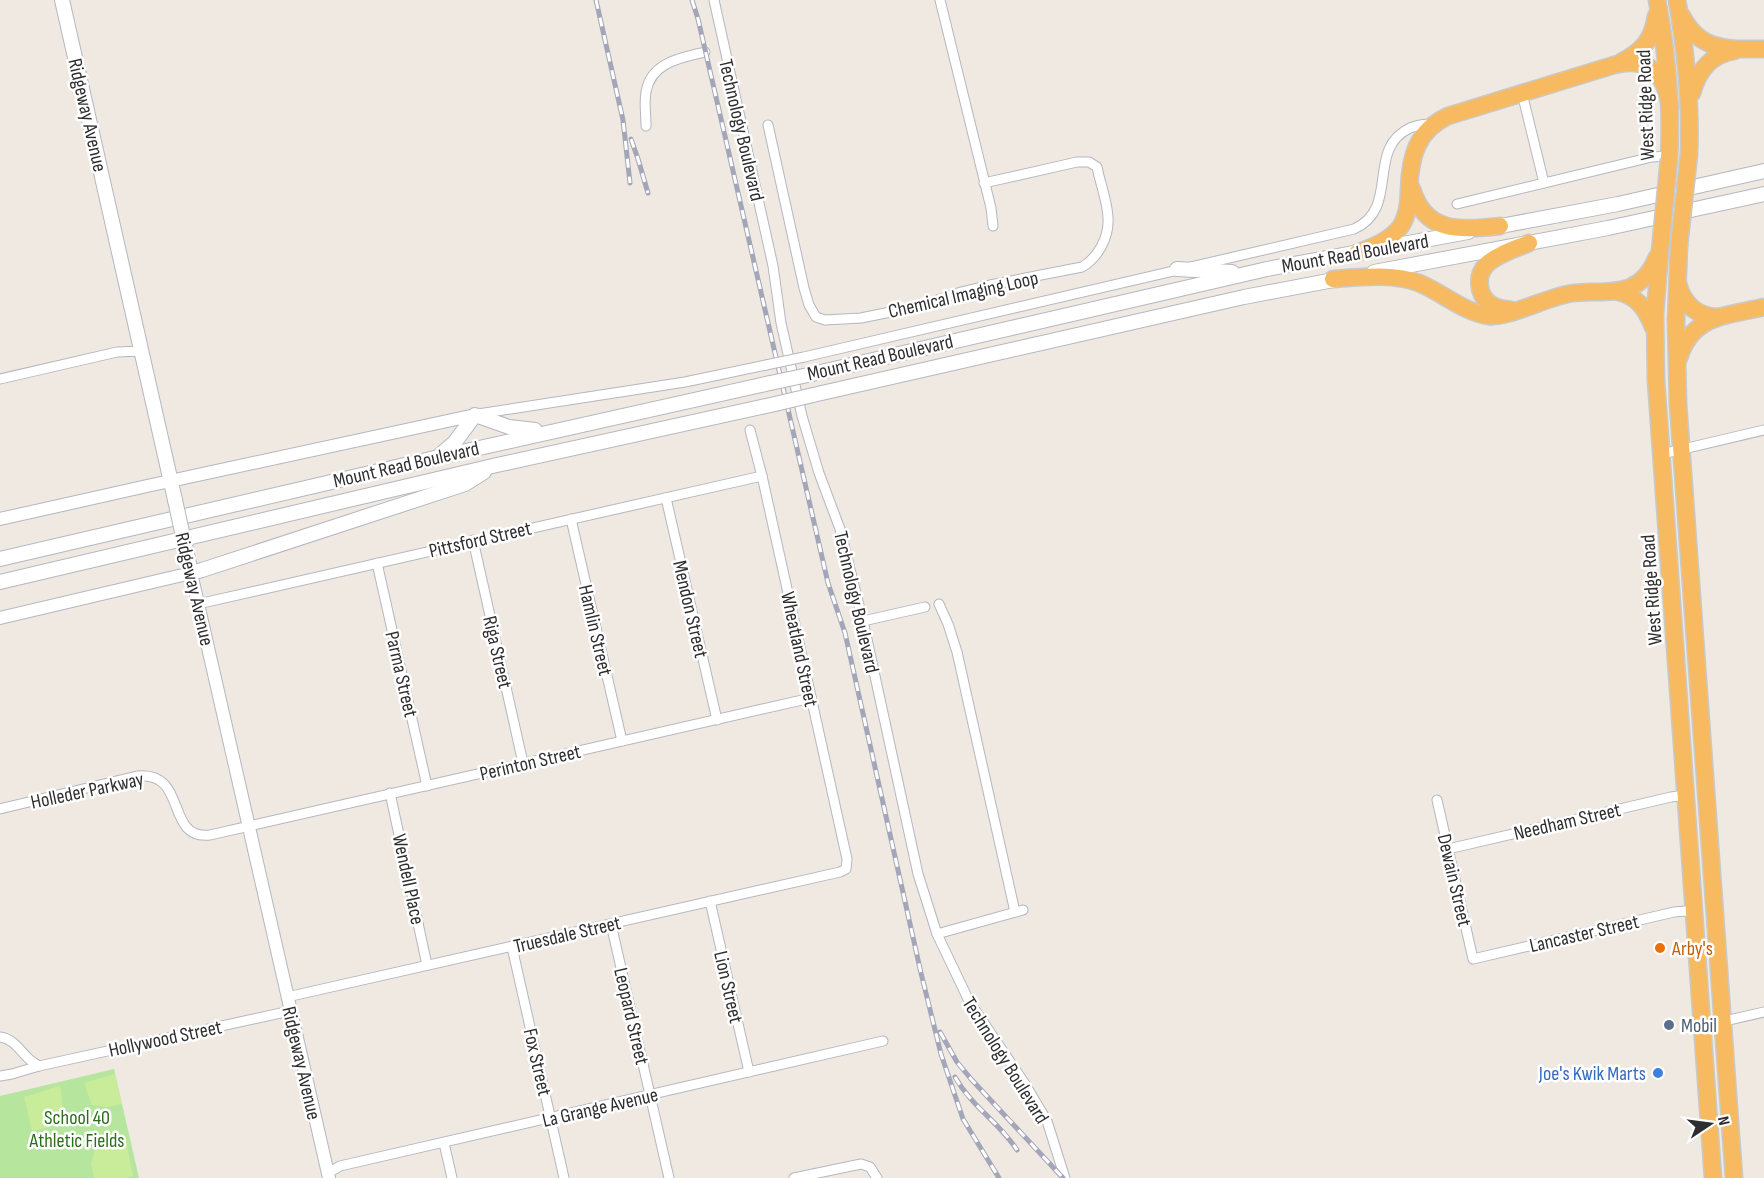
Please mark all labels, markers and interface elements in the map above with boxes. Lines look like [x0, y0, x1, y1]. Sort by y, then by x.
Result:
street label: West Ridge Road [1632, 49, 1660, 161]
street label: Ridgeway Avenue [62, 56, 112, 174]
street label: Technology Boulevard [713, 57, 769, 204]
street label: Mount Read Boulevard [1280, 229, 1431, 279]
street label: Chemical Imaging Loop [886, 266, 1041, 324]
street label: Mount Read Boulevard [805, 330, 955, 386]
street label: Mount Read Boulevard [331, 437, 481, 493]
street label: Pittsford Street [427, 517, 534, 563]
street label: Technology Boulevard [828, 529, 884, 676]
street label: Ridgeway Avenue [169, 530, 219, 648]
street label: West Ridge Road [1636, 534, 1668, 646]
street label: Mendon Street [667, 558, 713, 660]
street label: Hamlin Street [573, 582, 617, 678]
street label: Wheatland Street [775, 589, 823, 709]
street label: Riga Street [477, 614, 517, 691]
street label: Parma Street [379, 629, 423, 720]
street label: Perinton Street [477, 740, 583, 786]
street label: Holleder Parkway [29, 767, 146, 815]
street label: Needham Street [1511, 798, 1623, 846]
street label: Wendell Place [387, 832, 429, 927]
street label: Dewain Street [1432, 832, 1476, 929]
street label: Lancaster Street [1527, 910, 1641, 958]
street label: Truesdale Street [511, 911, 623, 959]
place label: Arby's [1671, 937, 1713, 961]
marker: Arby's [1653, 941, 1667, 955]
street label: Lion Street [708, 949, 748, 1026]
street label: Leopard Street [608, 965, 654, 1067]
street label: Technology Boulevard [957, 993, 1054, 1128]
street label: Ridgeway Avenue [276, 1004, 326, 1122]
place label: Mobil [1681, 1014, 1717, 1038]
street label: Hollywood Street [106, 1015, 224, 1063]
marker: Mobil [1662, 1018, 1676, 1032]
street label: Fox Street [518, 1026, 556, 1098]
place label: Joe's Kwik Marts [1538, 1062, 1646, 1086]
marker: Joe's Kwik Marts [1651, 1066, 1665, 1080]
street label: La Grange Avenue [540, 1083, 660, 1133]
north arrow [1680, 1094, 1740, 1154]
park label: School 40 Athletic Fields [29, 1106, 124, 1153]
text: N [1713, 1115, 1733, 1127]

